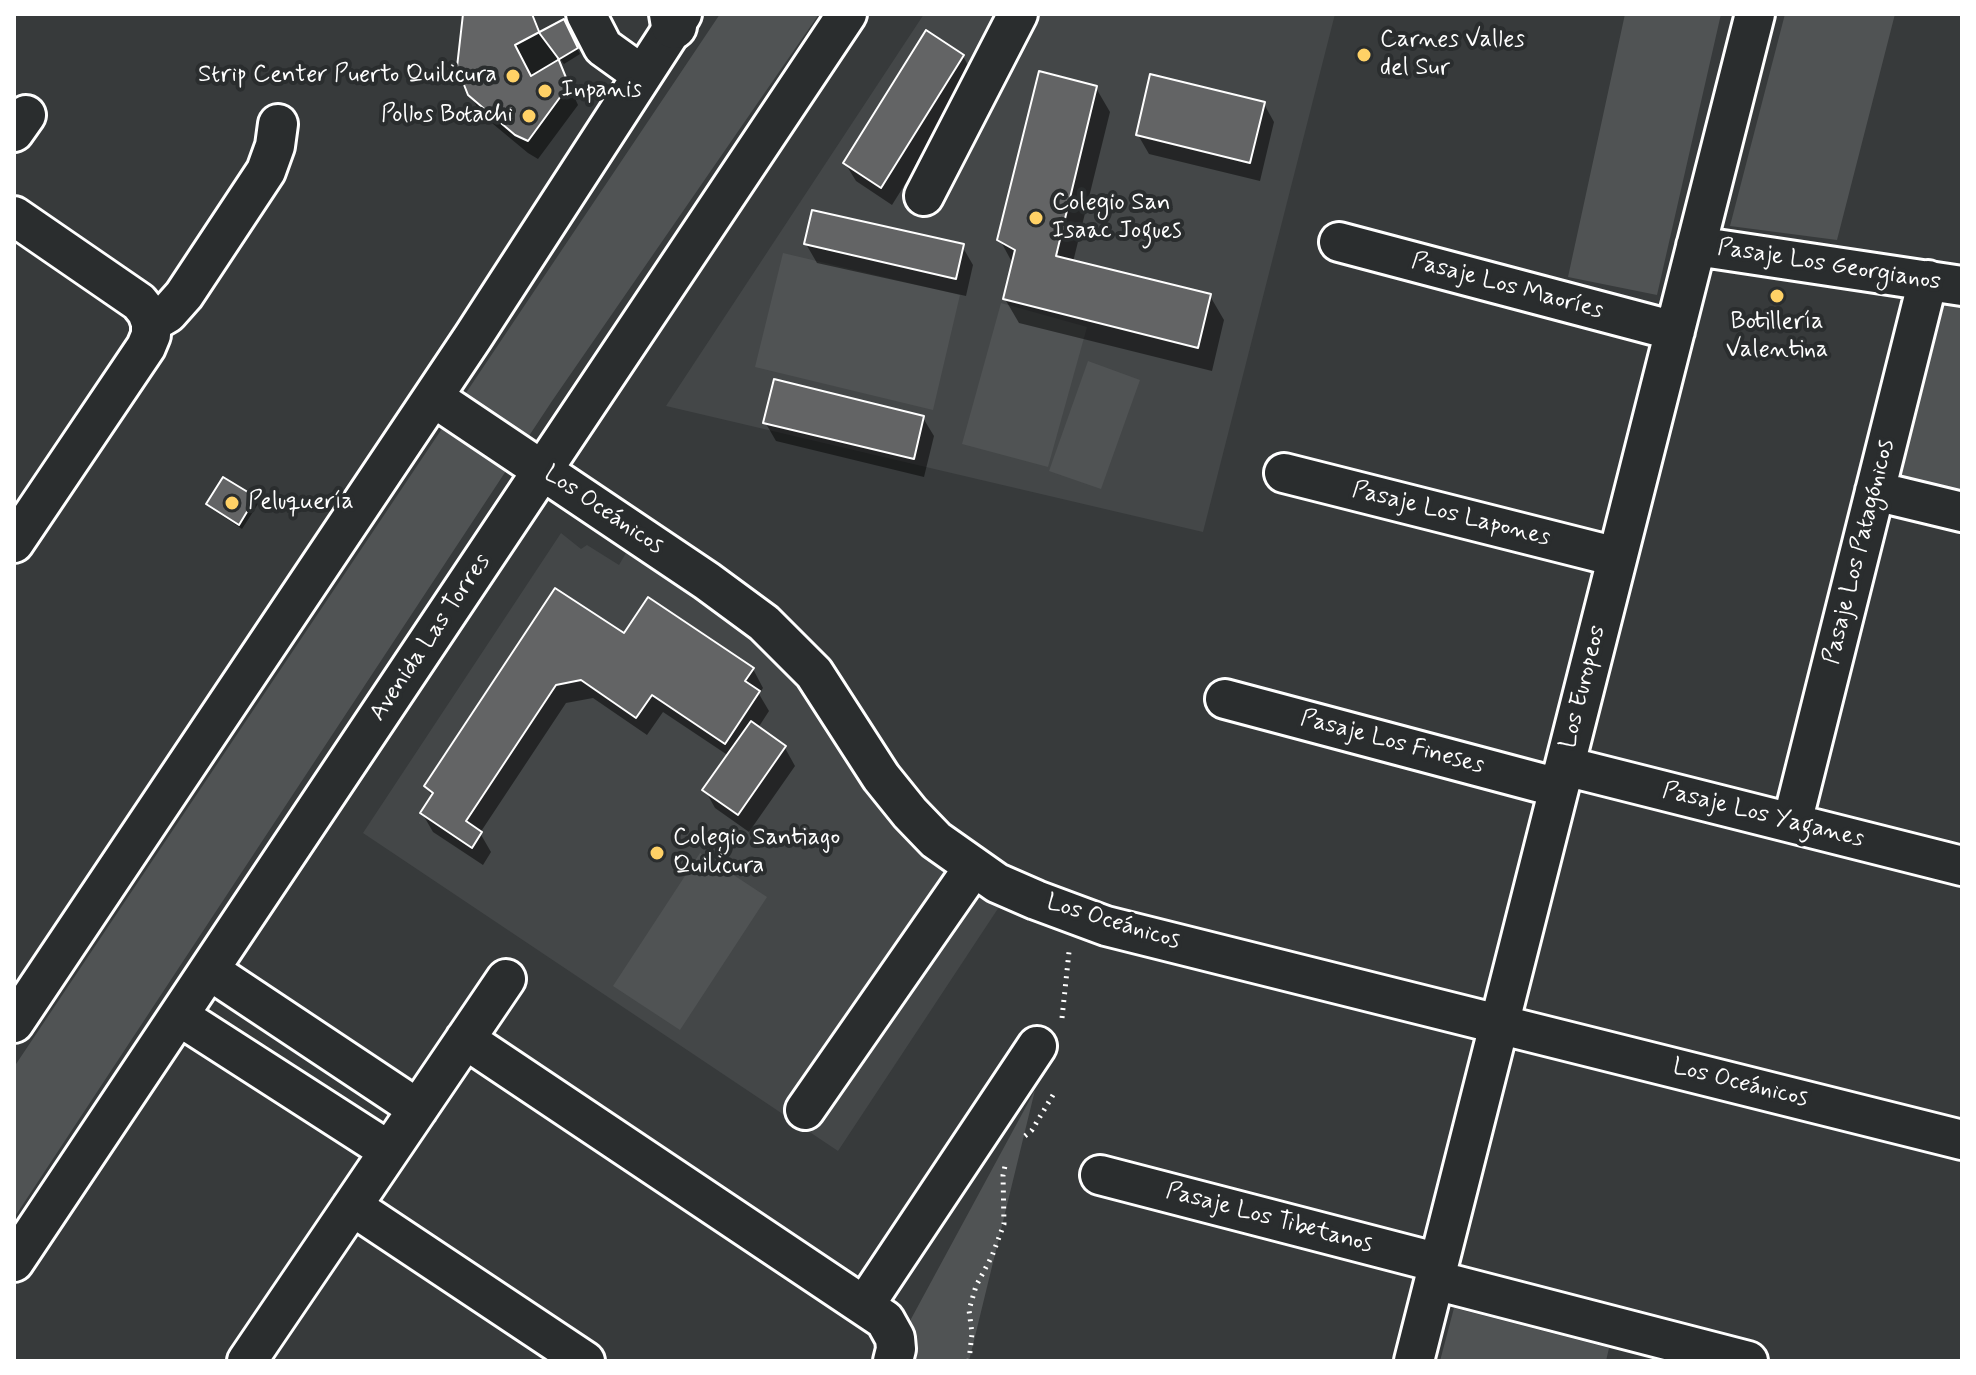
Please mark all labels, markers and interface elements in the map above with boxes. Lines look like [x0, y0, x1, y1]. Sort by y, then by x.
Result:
place label: Carnes Valles del Sur [1380, 27, 1525, 83]
marker: Carnes Valles del Sur [1355, 46, 1373, 64]
place label: Strip Center Puerto Quilicura [198, 62, 497, 90]
marker: Strip Center Puerto Quilicura [504, 67, 522, 85]
place label: Inpanis [561, 77, 642, 105]
marker: Inpanis [536, 82, 554, 100]
place label: Pollos Botachi [381, 102, 513, 130]
marker: Pollos Botachi [520, 107, 538, 125]
place label: Colegio San Isaac Jogues [1052, 190, 1182, 246]
marker: Colegio San Isaac Jogues [1027, 209, 1045, 227]
street label: Pasaje Los Georgianos [1715, 234, 1943, 298]
street label: Pasaje Los Maoríes [1408, 248, 1606, 326]
marker: Botillería Valentina [1768, 287, 1786, 305]
place label: Botillería Valentina [1726, 309, 1828, 365]
street label: Pasaje Los Patagónicos [1818, 437, 1902, 667]
street label: Los Oceánicos [538, 460, 668, 562]
street label: Pasaje Los Lapones [1349, 476, 1553, 554]
place label: Peluquería [248, 489, 354, 517]
marker: Peluquería [223, 494, 241, 512]
street label: Avenida Las Torres [364, 549, 498, 727]
street label: Los Europeos [1555, 623, 1613, 751]
street label: Pasaje Los Fineses [1297, 705, 1487, 781]
street label: Pasaje Los Yaganes [1659, 777, 1867, 855]
place label: Colegio Santiago Quilicura [673, 825, 840, 881]
marker: Colegio Santiago Quilicura [648, 844, 666, 862]
street label: Los Oceánicos [1043, 889, 1183, 957]
street label: Los Oceánicos [1669, 1053, 1811, 1115]
street label: Pasaje Los Tibetanos [1162, 1178, 1376, 1260]

